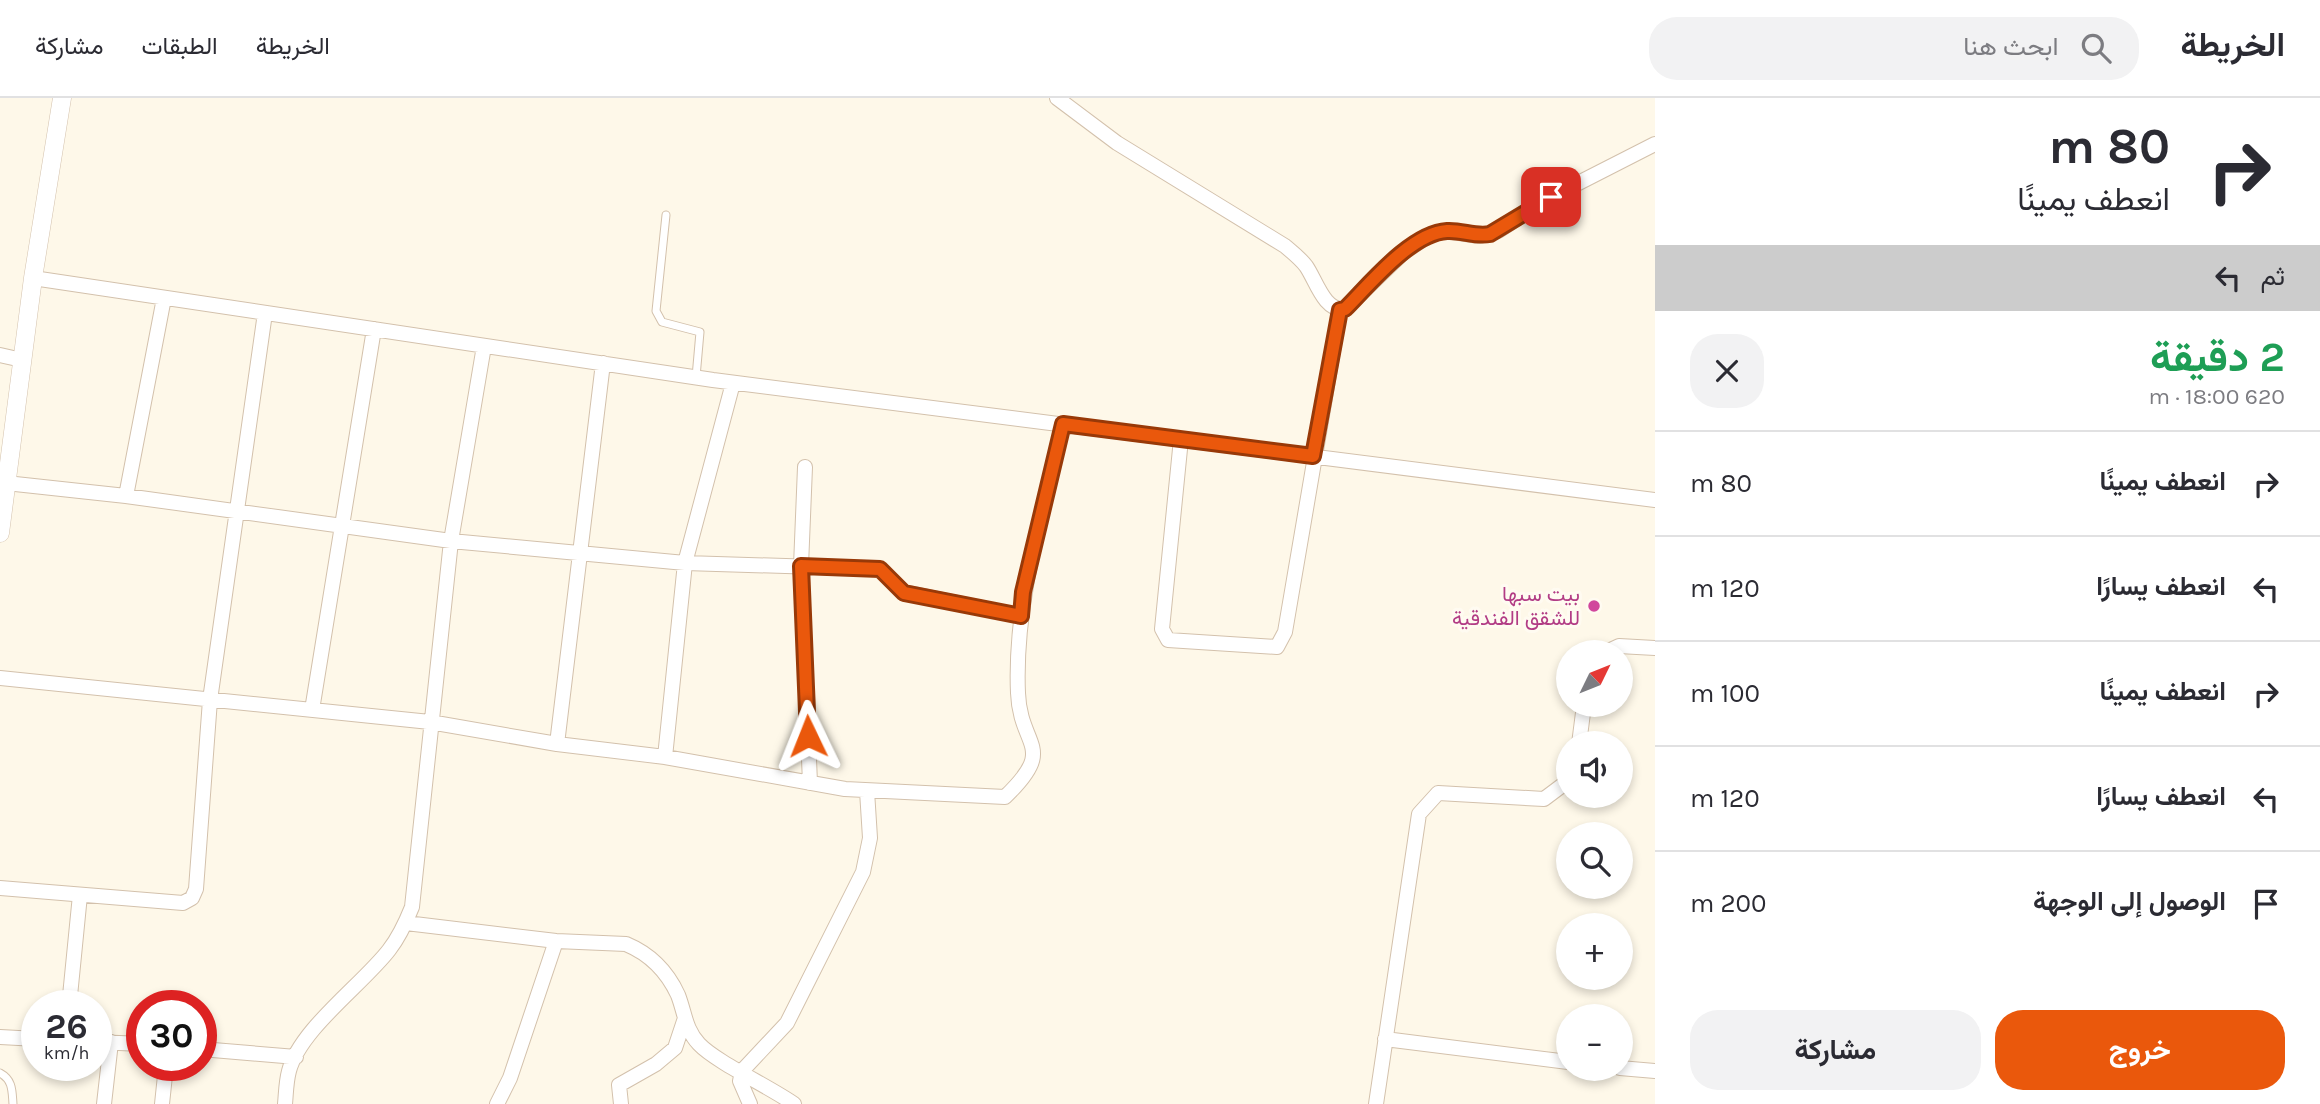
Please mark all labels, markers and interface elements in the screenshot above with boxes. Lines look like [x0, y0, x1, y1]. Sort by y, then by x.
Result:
search box [1649, 17, 2139, 80]
text: الخريطة [2181, 26, 2285, 64]
icon: search [2077, 29, 2115, 67]
text: ابحث هنا [1963, 31, 2059, 62]
text: مشاركة [35, 32, 103, 60]
text: الطبقات [141, 32, 218, 60]
text: الخريطة [256, 32, 330, 60]
text: 80 m [2048, 118, 2170, 175]
icon: right [2194, 126, 2285, 217]
pin [1521, 167, 1581, 227]
icon: arrive [1532, 178, 1570, 216]
text: انعطف يمينًا [2017, 181, 2170, 218]
icon: left [2209, 259, 2247, 297]
text: ثم [2261, 261, 2285, 292]
text: 2 دقيقة [2150, 332, 2285, 382]
button: close [1690, 334, 1764, 408]
text: 620 m · 18:00 [2148, 383, 2285, 410]
icon: right [2247, 465, 2285, 503]
text: انعطف يمينًا [2100, 466, 2226, 497]
text: 80 m [1690, 468, 1752, 499]
icon: left [2247, 570, 2285, 608]
text: انعطف يسارًا [2096, 571, 2226, 602]
text: 120 m [1690, 573, 1760, 604]
place label: بيت سبها للشقق الفندقية [1452, 582, 1580, 630]
marker: بيت سبها للشقق الفندقية [1586, 598, 1602, 614]
north arrow [1556, 640, 1633, 718]
map controls [1556, 640, 1633, 1081]
icon: right [2247, 675, 2285, 713]
text: انعطف يمينًا [2100, 676, 2226, 707]
text: 100 m [1690, 678, 1760, 709]
position arrow [771, 699, 845, 773]
button: sound [1556, 731, 1633, 808]
icon: left [2247, 780, 2285, 818]
text: انعطف يسارًا [2096, 781, 2226, 812]
text: 120 m [1690, 783, 1760, 814]
button: search [1556, 822, 1633, 899]
icon: arrive [2247, 885, 2285, 923]
text: الوصول إلى الوجهة [2033, 886, 2226, 917]
text: 200 m [1690, 888, 1766, 919]
button: + [1556, 913, 1633, 990]
speed limit sign: 30 [126, 990, 217, 1081]
button: − [1556, 1004, 1633, 1081]
text: 26 [45, 1006, 88, 1047]
button: مشاركة [1690, 1010, 1981, 1090]
button: خروج [1995, 1010, 2285, 1090]
text: km/h [44, 1042, 89, 1064]

